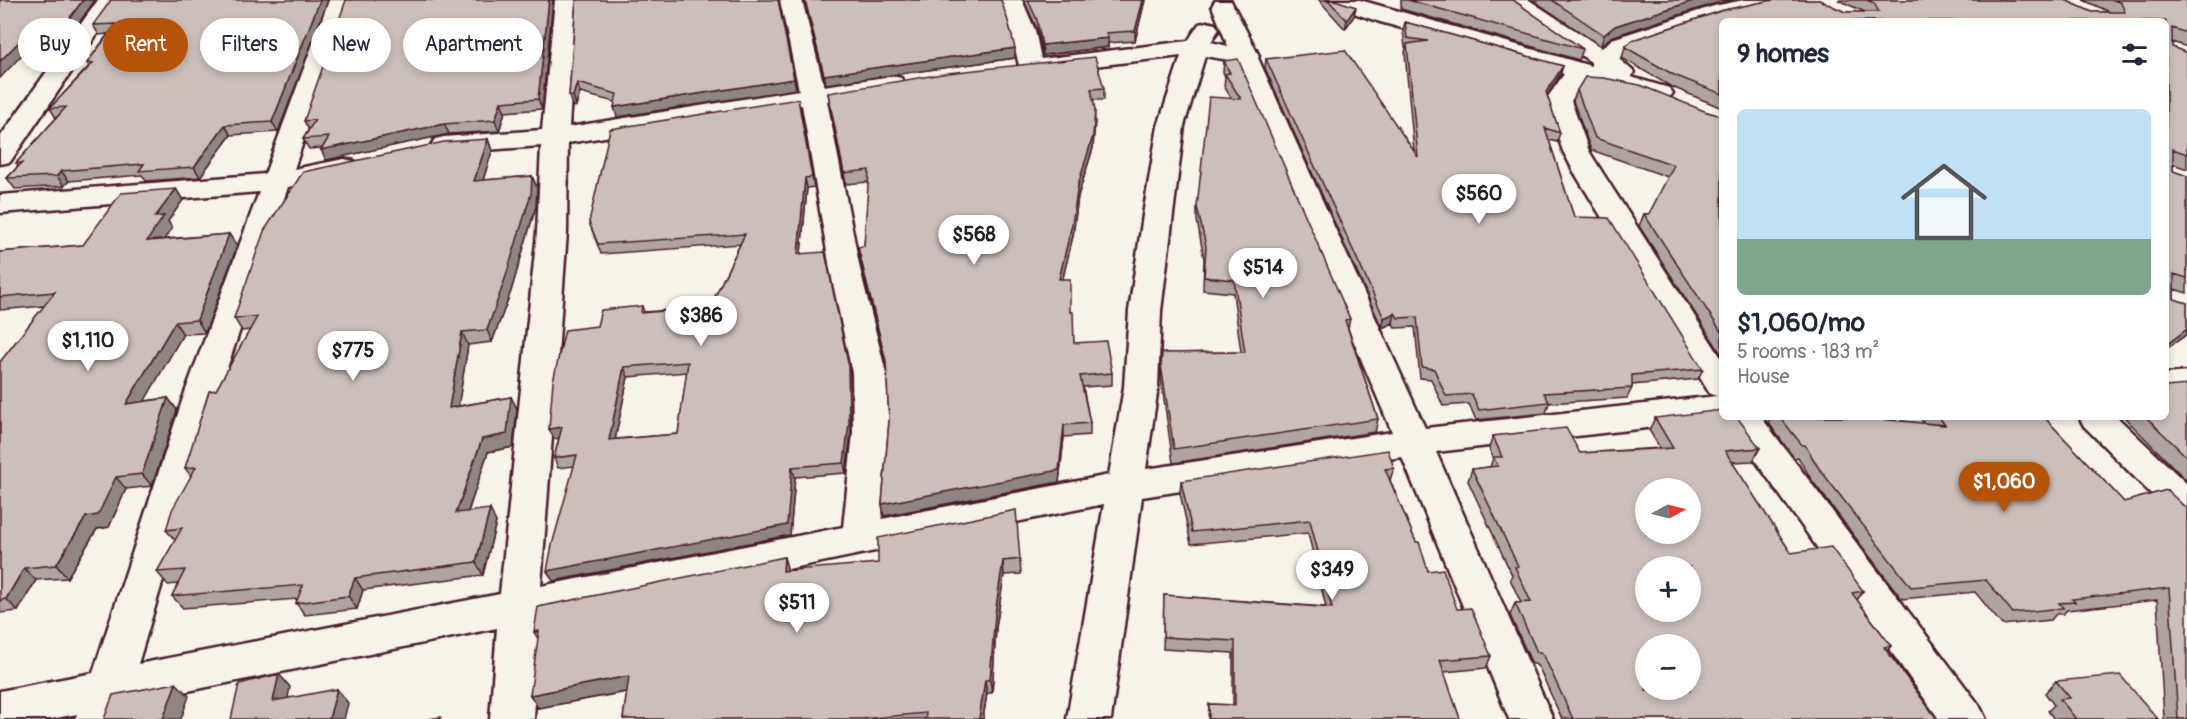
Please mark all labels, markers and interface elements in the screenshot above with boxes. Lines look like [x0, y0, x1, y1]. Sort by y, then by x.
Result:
chip: Buy [18, 18, 91, 72]
chip: Rent [103, 18, 188, 72]
chip: Filters [200, 18, 299, 72]
chip: New [311, 18, 391, 72]
chip: Apartment [403, 18, 543, 72]
text: 9 homes [1737, 38, 1829, 70]
icon: filters [2118, 38, 2151, 71]
icon: home [1890, 148, 1998, 256]
pin: $560 [1443, 174, 1515, 225]
text: $560 [1456, 181, 1502, 206]
pin: $568 [938, 215, 1010, 266]
text: $568 [952, 222, 996, 247]
pin: $514 [1227, 248, 1299, 299]
text: $514 [1242, 255, 1284, 280]
pin: $386 [665, 296, 737, 347]
text: $386 [679, 303, 723, 328]
text: $1,060/mo [1737, 307, 1865, 339]
pin: $1,110 [39, 321, 137, 372]
text: $1,110 [61, 328, 115, 353]
pin: $775 [317, 331, 389, 382]
text: $775 [332, 338, 374, 363]
text: 5 rooms · 183 m² [1737, 339, 1879, 364]
text: House [1737, 364, 1789, 389]
pin: $1,060 [1955, 462, 2053, 513]
text: $1,060 [1973, 469, 2035, 494]
north arrow [1635, 478, 1701, 544]
map controls [1635, 478, 1701, 700]
pin: $349 [1296, 550, 1368, 601]
button: + [1635, 556, 1701, 622]
text: $349 [1310, 557, 1354, 582]
pin: $511 [761, 583, 833, 634]
text: $511 [778, 590, 816, 615]
button: − [1635, 634, 1701, 700]

